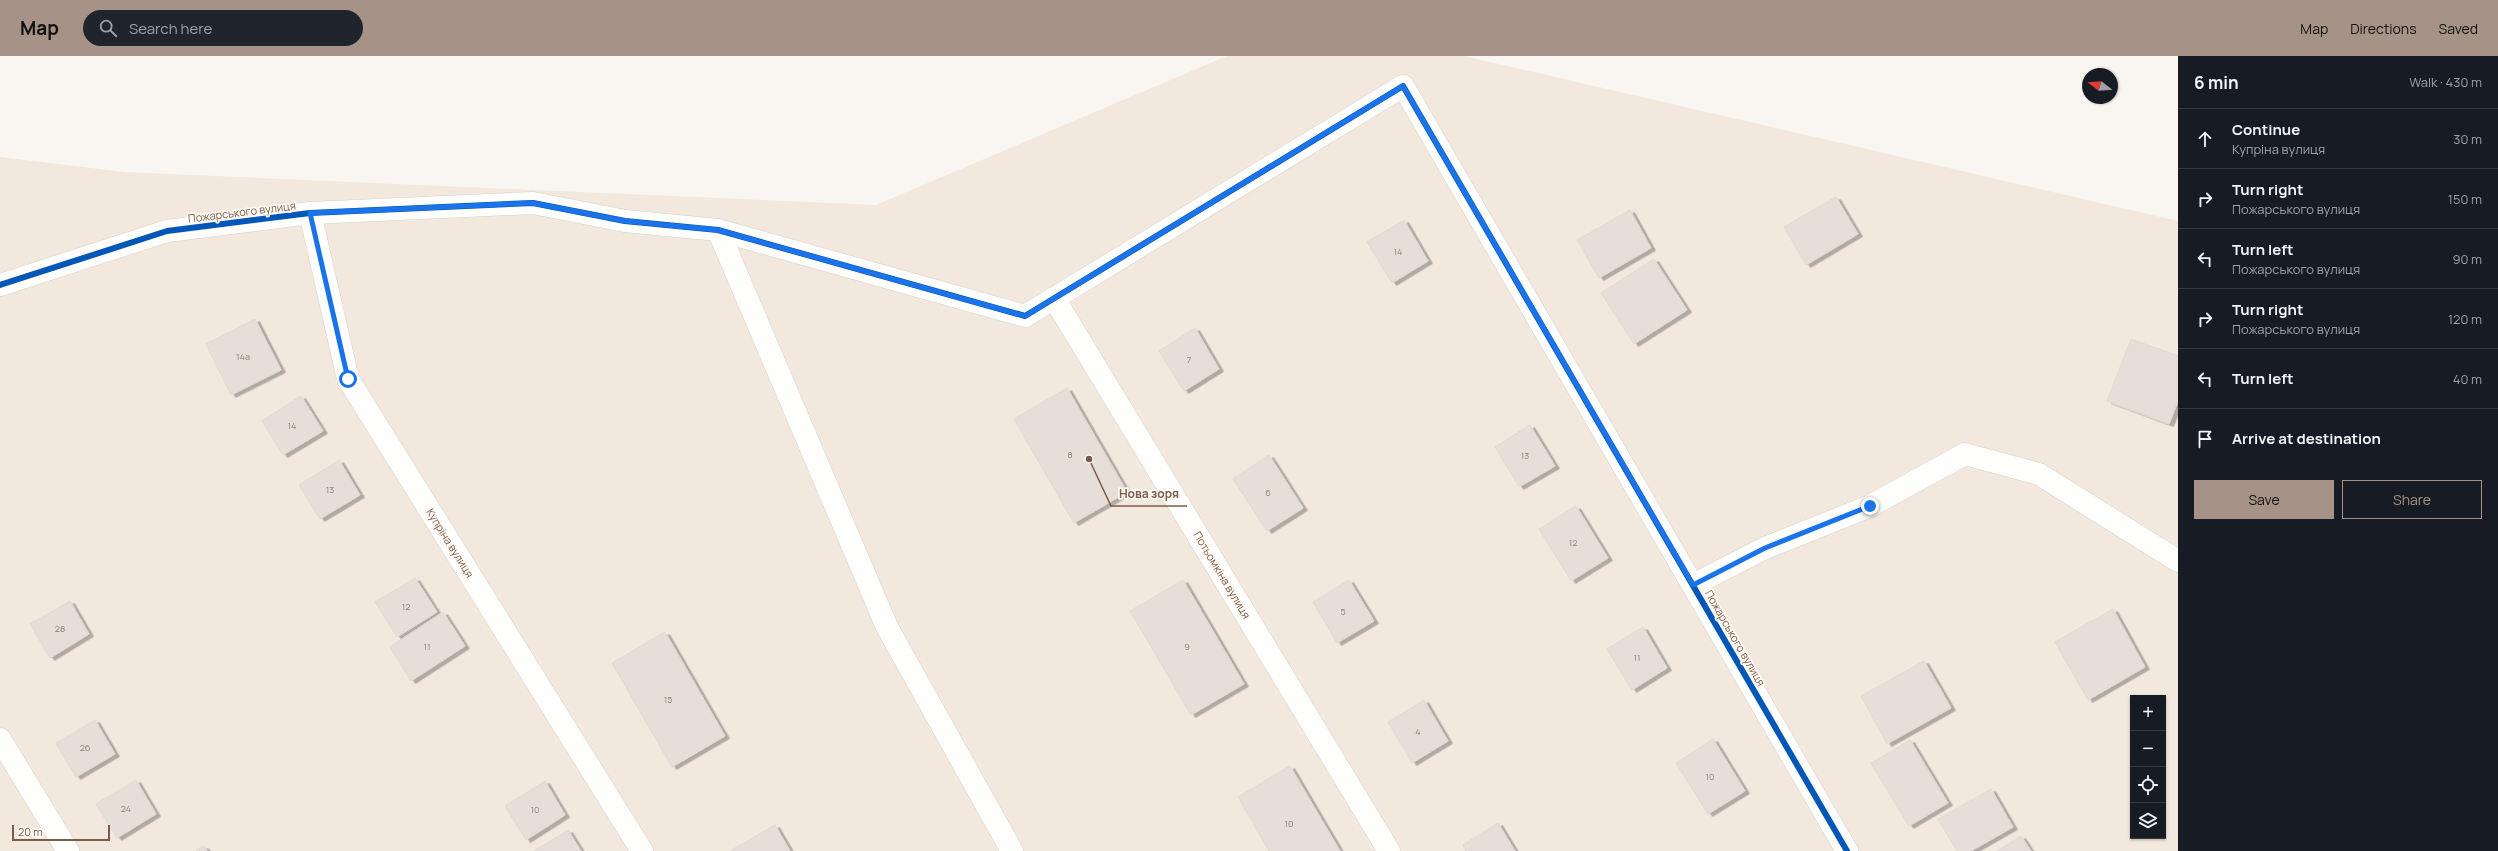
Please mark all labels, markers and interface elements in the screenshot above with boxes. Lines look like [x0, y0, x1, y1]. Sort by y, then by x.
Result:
search box [83, 10, 363, 46]
text: Map [20, 15, 59, 41]
icon: search [97, 17, 119, 39]
text: Search here [129, 18, 212, 39]
text: Map [2300, 19, 2328, 38]
text: Directions [2350, 19, 2417, 38]
text: Saved [2439, 19, 2478, 38]
north arrow [2082, 68, 2118, 104]
text: 6 min [2194, 71, 2239, 94]
text: Walk · 430 m [2409, 73, 2482, 91]
text: Continue [2232, 119, 2300, 140]
icon: ahead [2194, 128, 2216, 150]
text: 30 m [2453, 130, 2482, 148]
text: Купріна вулиця [2232, 140, 2325, 158]
text: Turn right [2232, 179, 2303, 200]
icon: right [2194, 188, 2216, 210]
text: 150 m [2448, 190, 2482, 208]
street label: Пожарського вулиця [187, 197, 297, 226]
text: Пожарського вулиця [2232, 200, 2360, 218]
text: Turn left [2232, 239, 2294, 260]
house number: 14 [1394, 245, 1402, 258]
icon: left [2194, 248, 2216, 270]
text: 90 m [2452, 250, 2482, 268]
text: Пожарського вулиця [2232, 260, 2360, 278]
text: Turn right [2232, 299, 2303, 320]
icon: right [2194, 308, 2216, 330]
text: 120 m [2448, 310, 2482, 328]
text: Пожарського вулиця [2232, 320, 2360, 338]
house number: 14а [236, 350, 250, 363]
house number: 7 [1187, 353, 1192, 366]
icon: left [2194, 368, 2216, 390]
text: Turn left [2232, 368, 2294, 389]
route start [339, 370, 357, 388]
text: 40 m [2453, 370, 2482, 388]
house number: 14 [288, 419, 296, 432]
icon: arrive [2194, 428, 2216, 450]
text: Arrive at destination [2232, 428, 2381, 449]
house number: 8 [1067, 448, 1073, 461]
house number: 13 [1521, 449, 1529, 462]
button: Save [2194, 480, 2334, 519]
button: Share [2342, 480, 2482, 519]
callout: Нова зоря [1111, 482, 1187, 506]
house number: 13 [326, 483, 334, 496]
text: Нова зоря [1119, 485, 1179, 502]
house number: 6 [1265, 486, 1271, 499]
route end [1861, 497, 1879, 515]
street label: Купріна вулиця [423, 505, 478, 580]
street label: Потьомкіна вулиця [1190, 528, 1254, 621]
house number: 12 [1569, 536, 1577, 549]
street label: Пожарського вулиця [1702, 587, 1769, 689]
house number: 12 [402, 600, 410, 613]
house number: 5 [1340, 605, 1346, 618]
house number: 28 [55, 622, 65, 635]
house number: 11 [423, 640, 431, 653]
house number: 9 [1184, 640, 1190, 653]
house number: 11 [1633, 651, 1641, 664]
house number: 15 [664, 693, 672, 706]
map controls [2130, 695, 2166, 839]
button: + [2130, 695, 2166, 731]
house number: 4 [1415, 725, 1421, 738]
button: − [2130, 731, 2166, 767]
house number: 26 [80, 741, 91, 754]
button: locate [2130, 767, 2166, 803]
house number: 10 [1706, 770, 1715, 783]
house number: 24 [121, 802, 131, 815]
house number: 10 [531, 803, 540, 816]
button: layers [2130, 803, 2166, 839]
house number: 10 [1285, 817, 1294, 830]
scale bar [12, 823, 110, 842]
text: 20 m [18, 824, 43, 839]

